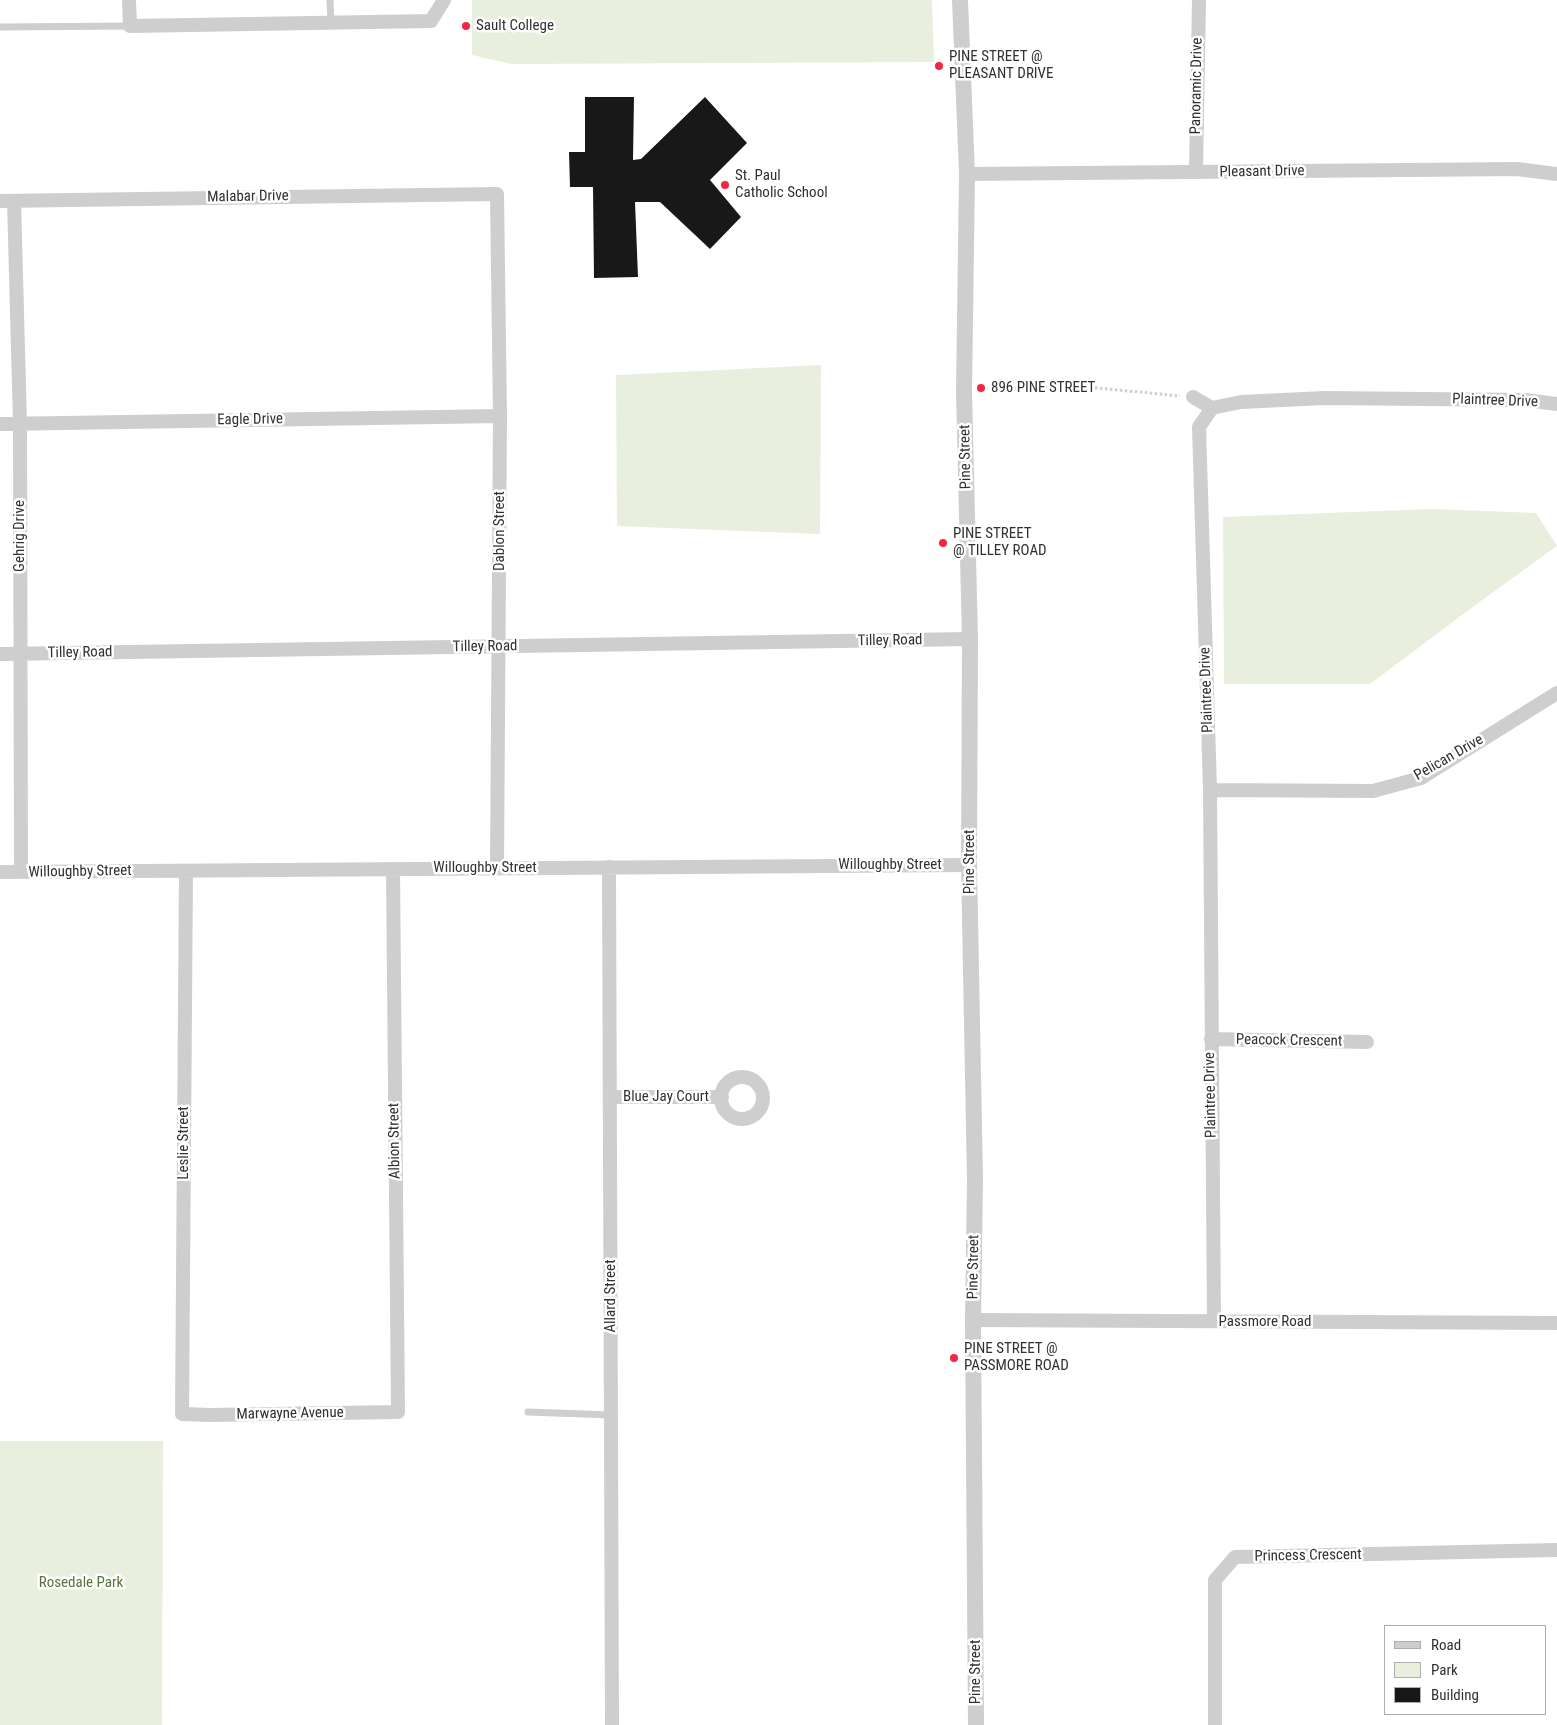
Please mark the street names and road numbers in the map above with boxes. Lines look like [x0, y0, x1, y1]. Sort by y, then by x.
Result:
street label: Panoramic Drive [1187, 37, 1207, 135]
street label: Pleasant Drive [1219, 162, 1305, 182]
street label: Malabar Drive [207, 187, 289, 207]
street label: Plaintree Drive [1452, 391, 1538, 411]
street label: Eagle Drive [217, 410, 283, 430]
street label: Pine Street [956, 425, 976, 489]
street label: Dablon Street [491, 491, 509, 571]
street label: Gehrig Drive [11, 500, 29, 572]
street label: Tilley Road [857, 631, 923, 651]
street label: Tilley Road [452, 637, 518, 657]
street label: Tilley Road [47, 643, 113, 663]
street label: Plaintree Drive [1197, 647, 1217, 733]
street label: Pelican Drive [1411, 731, 1487, 785]
street label: Pine Street [961, 830, 979, 894]
street label: Willoughby Street [838, 856, 942, 874]
street label: Willoughby Street [433, 859, 537, 877]
street label: Willoughby Street [28, 862, 132, 882]
street label: Peacock Crescent [1236, 1031, 1342, 1051]
street label: Plaintree Drive [1201, 1052, 1221, 1138]
street label: Blue Jay Court [623, 1088, 709, 1106]
street label: Albion Street [385, 1103, 405, 1179]
street label: Leslie Street [175, 1106, 193, 1180]
street label: Pine Street [964, 1235, 984, 1299]
street label: Allard Street [602, 1259, 620, 1333]
street label: Passmore Road [1219, 1313, 1311, 1331]
street label: Marwayne Avenue [236, 1404, 344, 1424]
street label: Princess Crescent [1254, 1546, 1362, 1566]
street label: Pine Street [967, 1640, 985, 1704]

